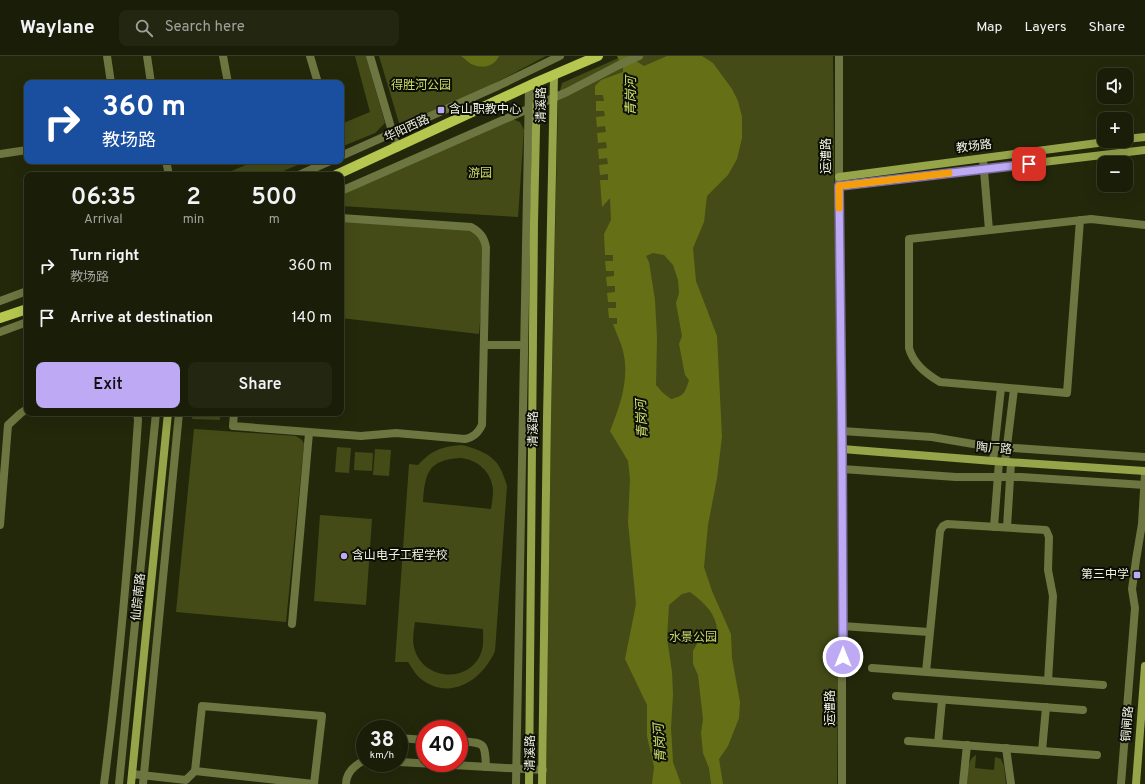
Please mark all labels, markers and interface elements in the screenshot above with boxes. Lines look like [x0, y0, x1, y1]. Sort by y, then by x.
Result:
search box [119, 10, 399, 46]
text: Waylane [20, 16, 95, 40]
icon: search [133, 17, 155, 39]
text: Search here [165, 18, 245, 37]
text: Map [976, 19, 1002, 36]
text: Layers [1024, 19, 1066, 36]
text: Share [1088, 19, 1125, 36]
map controls [1097, 68, 1133, 192]
button: sound [1097, 68, 1133, 104]
water label: 青岗河 [624, 73, 640, 116]
park label: 得胜河公园 [391, 78, 451, 94]
street label: 清溪路 [534, 87, 550, 123]
text: 360 m [102, 90, 186, 126]
icon: right [36, 96, 88, 148]
place label: 含山职教中心 [449, 102, 521, 118]
marker: 含山职教中心 [436, 105, 446, 115]
street label: 华阳西路 [382, 112, 432, 146]
button: + [1097, 112, 1133, 148]
text: 教场路 [102, 130, 156, 153]
street label: 教场路 [955, 137, 993, 157]
street label: 运漕路 [819, 138, 835, 174]
pin [1012, 147, 1046, 181]
icon: arrive [1018, 153, 1040, 175]
button: − [1097, 156, 1133, 192]
park label: 游园 [468, 166, 492, 182]
text: 06:35 [71, 183, 136, 213]
text: 2 [186, 183, 201, 213]
text: 500 [251, 183, 297, 213]
text: Arrival [84, 212, 123, 228]
text: min [183, 212, 204, 228]
text: m [269, 212, 280, 228]
text: Turn right [70, 247, 139, 266]
icon: right [36, 255, 58, 277]
text: 360 m [288, 257, 332, 276]
text: 教场路 [70, 270, 109, 286]
icon: arrive [36, 307, 58, 329]
text: Arrive at destination [70, 309, 213, 328]
text: 140 m [292, 309, 332, 328]
button: Exit [36, 362, 180, 408]
button: Share [188, 362, 332, 408]
water label: 青岗河 [634, 396, 652, 439]
street label: 清溪路 [526, 411, 542, 447]
street label: 陶厂路 [975, 440, 1013, 458]
place label: 含山电子工程学校 [352, 548, 448, 564]
marker: 含山电子工程学校 [339, 551, 349, 561]
place label: 第三中学 [1081, 567, 1129, 583]
marker: 第三中学 [1132, 570, 1142, 580]
street label: 仙踪南路 [129, 572, 149, 622]
park label: 水景公园 [669, 630, 717, 646]
position arrow [822, 636, 864, 678]
street label: 运漕路 [823, 690, 839, 726]
street label: 铜闸路 [1118, 705, 1138, 743]
speed limit sign: 40 [416, 720, 468, 772]
water label: 青岗河 [651, 720, 670, 763]
text: 38 [370, 728, 394, 754]
street label: 清溪路 [523, 735, 539, 771]
text: km/h [370, 749, 394, 762]

